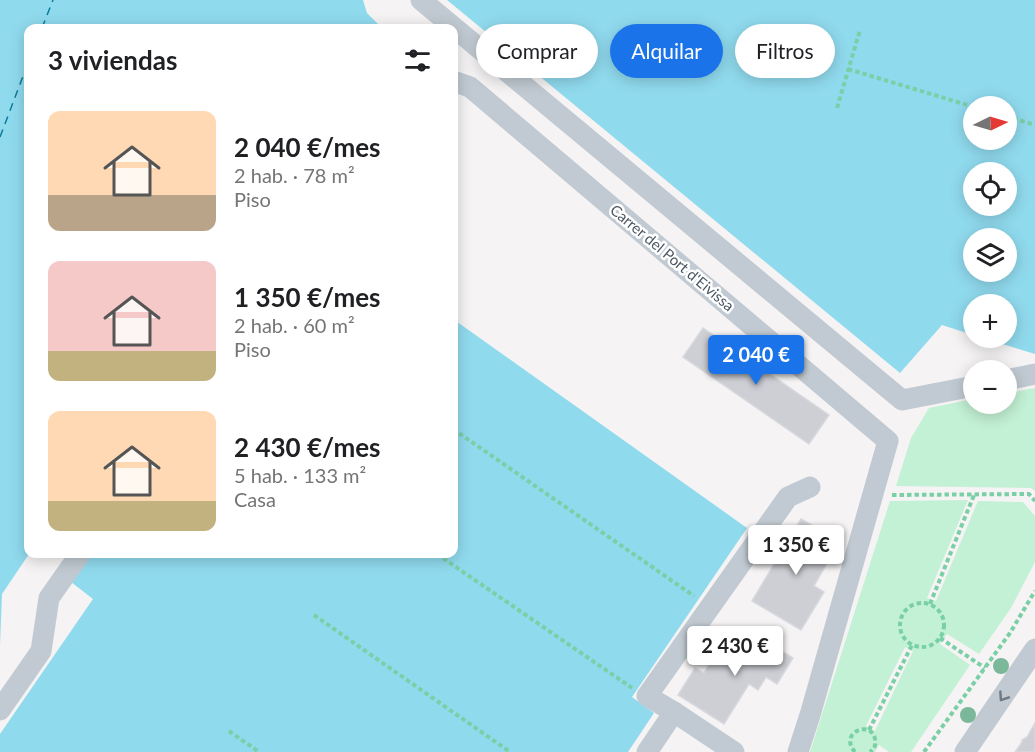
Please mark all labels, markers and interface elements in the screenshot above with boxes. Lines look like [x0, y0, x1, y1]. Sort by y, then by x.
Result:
chip: Comprar [476, 24, 598, 78]
chip: Alquilar [610, 24, 723, 78]
chip: Filtros [735, 24, 835, 78]
text: 3 viviendas [48, 44, 177, 76]
icon: filters [401, 44, 434, 77]
north arrow [963, 96, 1017, 150]
map controls [963, 96, 1017, 414]
text: 2 040 €/mes [234, 131, 380, 163]
icon: home [96, 135, 168, 207]
button: locate [963, 162, 1017, 216]
text: 2 hab. · 78 m² [234, 163, 355, 187]
text: Piso [234, 187, 271, 211]
street label: Carrer del Port d'Eivissa [607, 200, 738, 314]
button: layers [963, 228, 1017, 282]
text: 1 350 €/mes [234, 281, 380, 313]
icon: home [96, 285, 168, 357]
button: + [963, 294, 1017, 348]
text: 2 hab. · 60 m² [234, 313, 355, 337]
pin: 2 040 € [701, 335, 811, 386]
text: Piso [234, 337, 271, 361]
text: 2 040 € [722, 342, 790, 366]
button: − [963, 360, 1017, 414]
text: 2 430 €/mes [234, 431, 380, 463]
icon: home [96, 435, 168, 507]
text: 5 hab. · 133 m² [234, 463, 366, 487]
text: Casa [234, 487, 276, 511]
pin: 1 350 € [741, 525, 851, 576]
text: 1 350 € [762, 532, 830, 556]
pin: 2 430 € [680, 626, 790, 677]
text: 2 430 € [701, 633, 769, 657]
one-way arrow [999, 691, 1010, 702]

